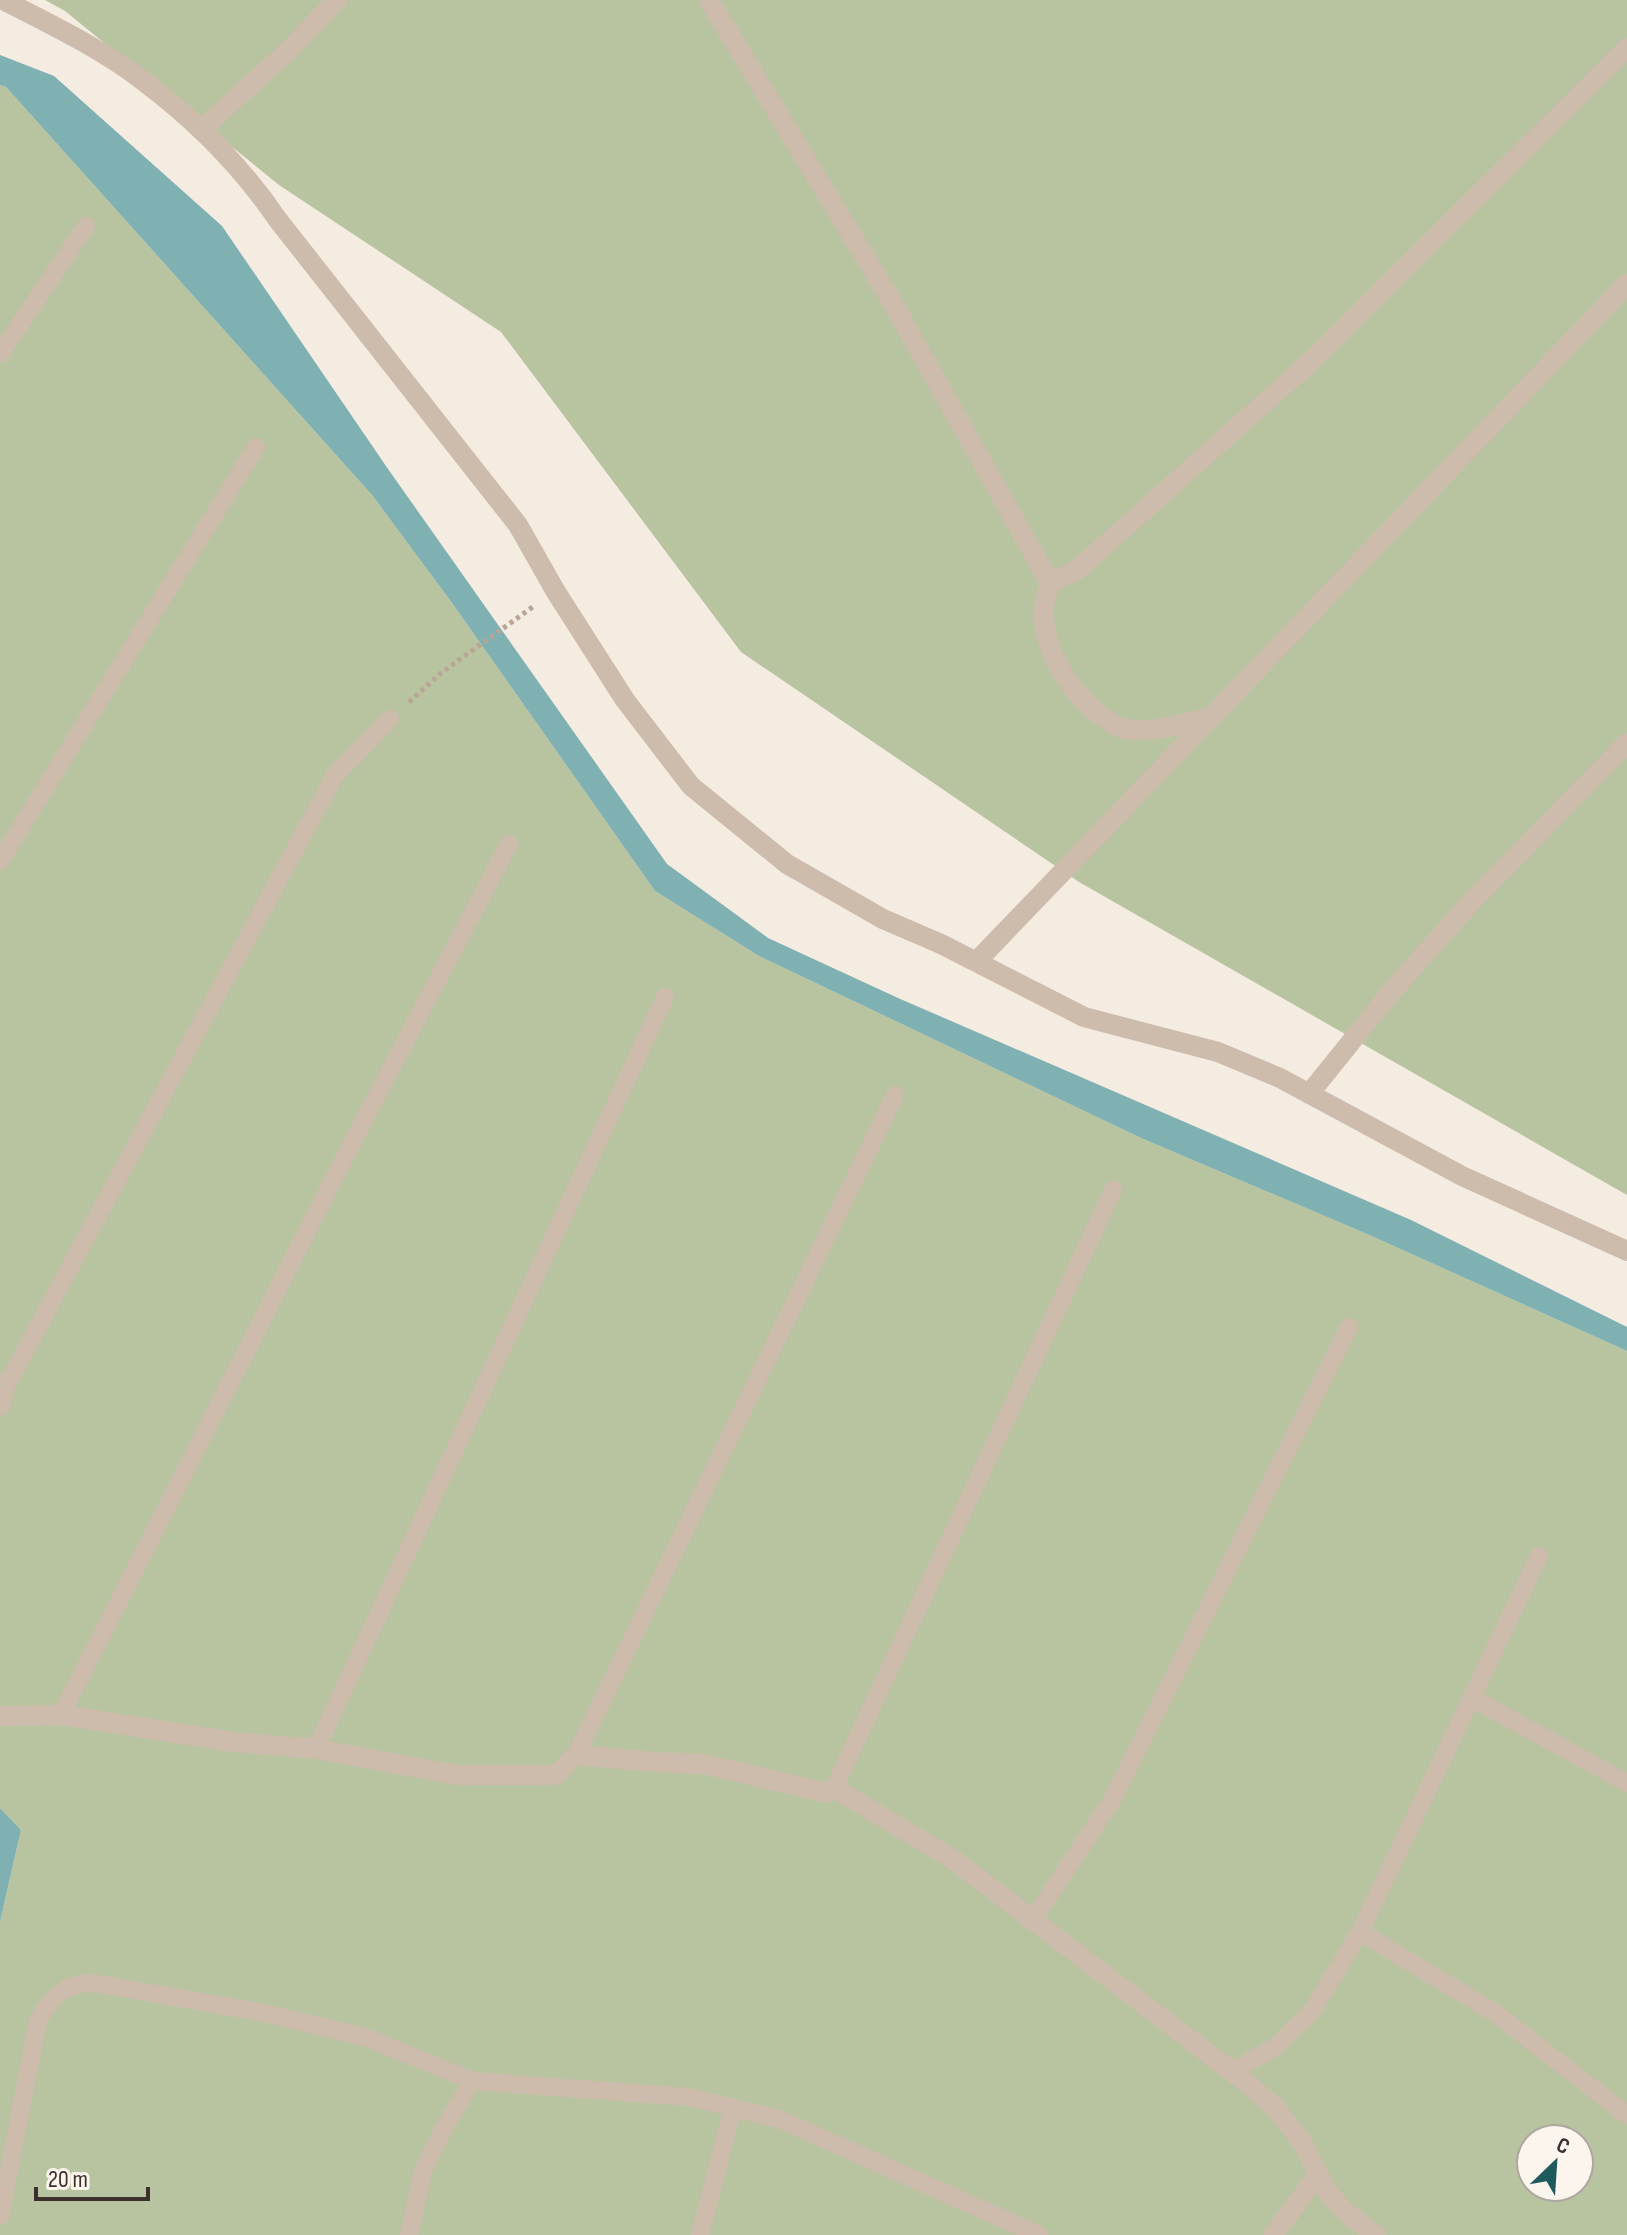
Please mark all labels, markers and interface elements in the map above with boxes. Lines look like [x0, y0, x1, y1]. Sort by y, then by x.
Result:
north arrow [1515, 2123, 1595, 2203]
text: С [1552, 2132, 1574, 2161]
scale bar [36, 2151, 148, 2201]
text: 20 m [48, 2165, 88, 2194]

